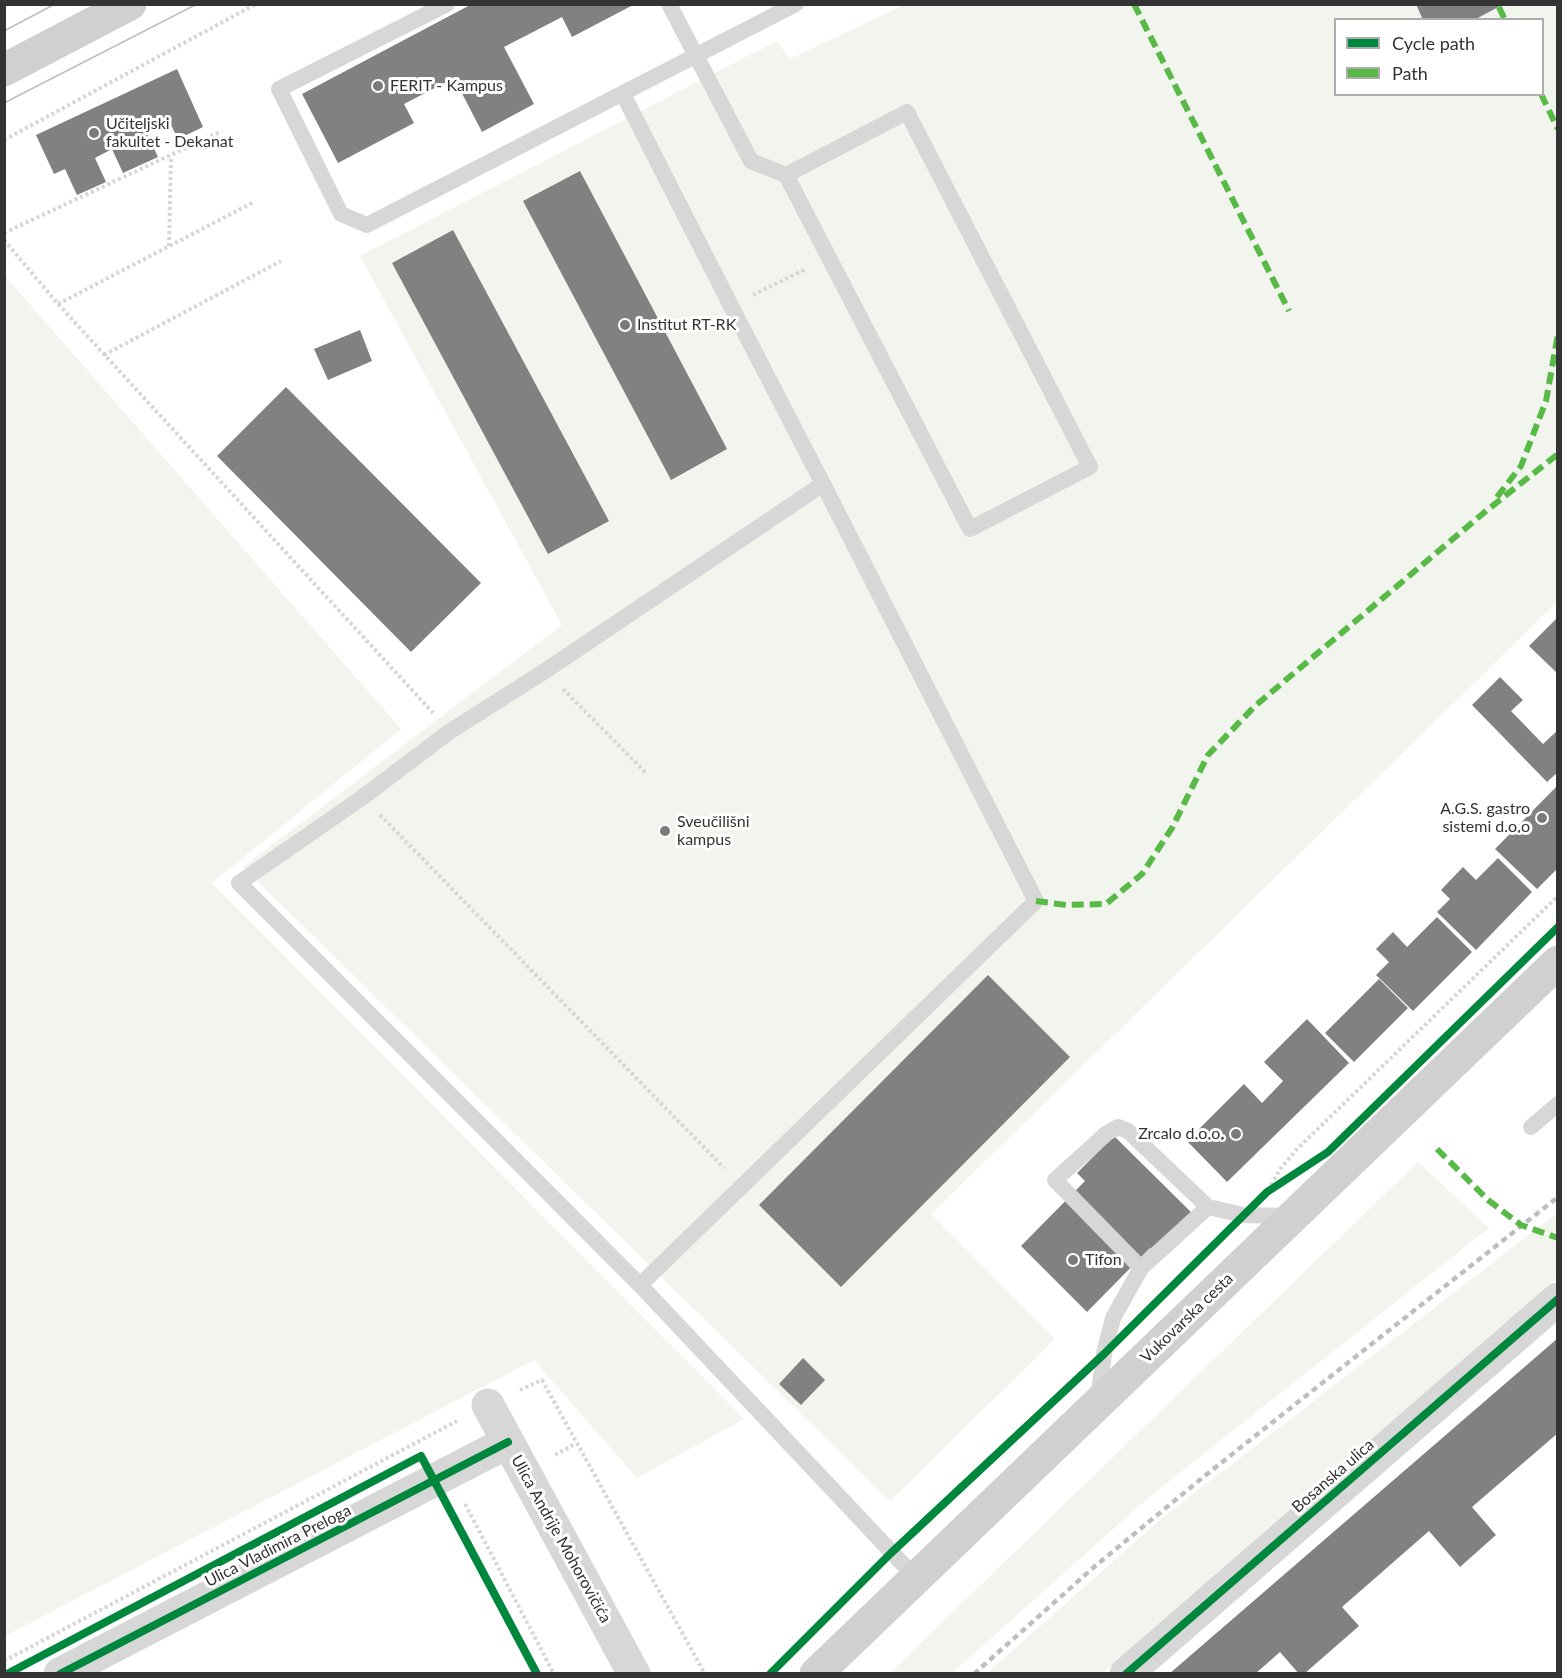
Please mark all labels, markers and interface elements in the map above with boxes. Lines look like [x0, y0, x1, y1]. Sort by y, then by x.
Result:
legend [1334, 18, 1544, 96]
text: Cycle path [1392, 32, 1475, 54]
text: Path [1392, 62, 1428, 84]
place label: FERIT - Kampus [390, 76, 503, 96]
marker: FERIT - Kampus [371, 79, 385, 93]
place label: Učiteljski fakultet - Dekanat [106, 114, 233, 152]
marker: Učiteljski fakultet - Dekanat [87, 126, 101, 140]
place label: Institut RT-RK [637, 315, 736, 335]
marker: Institut RT-RK [618, 318, 632, 332]
place label: A.G.S. gastro sistemi d.o.o [1440, 799, 1530, 837]
marker: A.G.S. gastro sistemi d.o.o [1535, 811, 1549, 825]
place label: Sveučilišni kampus [677, 812, 749, 850]
marker: Sveučilišni kampus [658, 824, 672, 838]
place label: Zrcalo d.o.o. [1138, 1124, 1224, 1144]
marker: Zrcalo d.o.o. [1229, 1127, 1243, 1141]
place label: Tifon [1085, 1250, 1122, 1270]
marker: Tifon [1066, 1253, 1080, 1267]
street label: Vukovarska cesta [1137, 1269, 1237, 1367]
street label: Bosanska ulica [1288, 1435, 1378, 1517]
street label: Ulica Andrije Mohorovičića [507, 1452, 615, 1626]
street label: Ulica Vladimira Preloga [202, 1501, 354, 1591]

